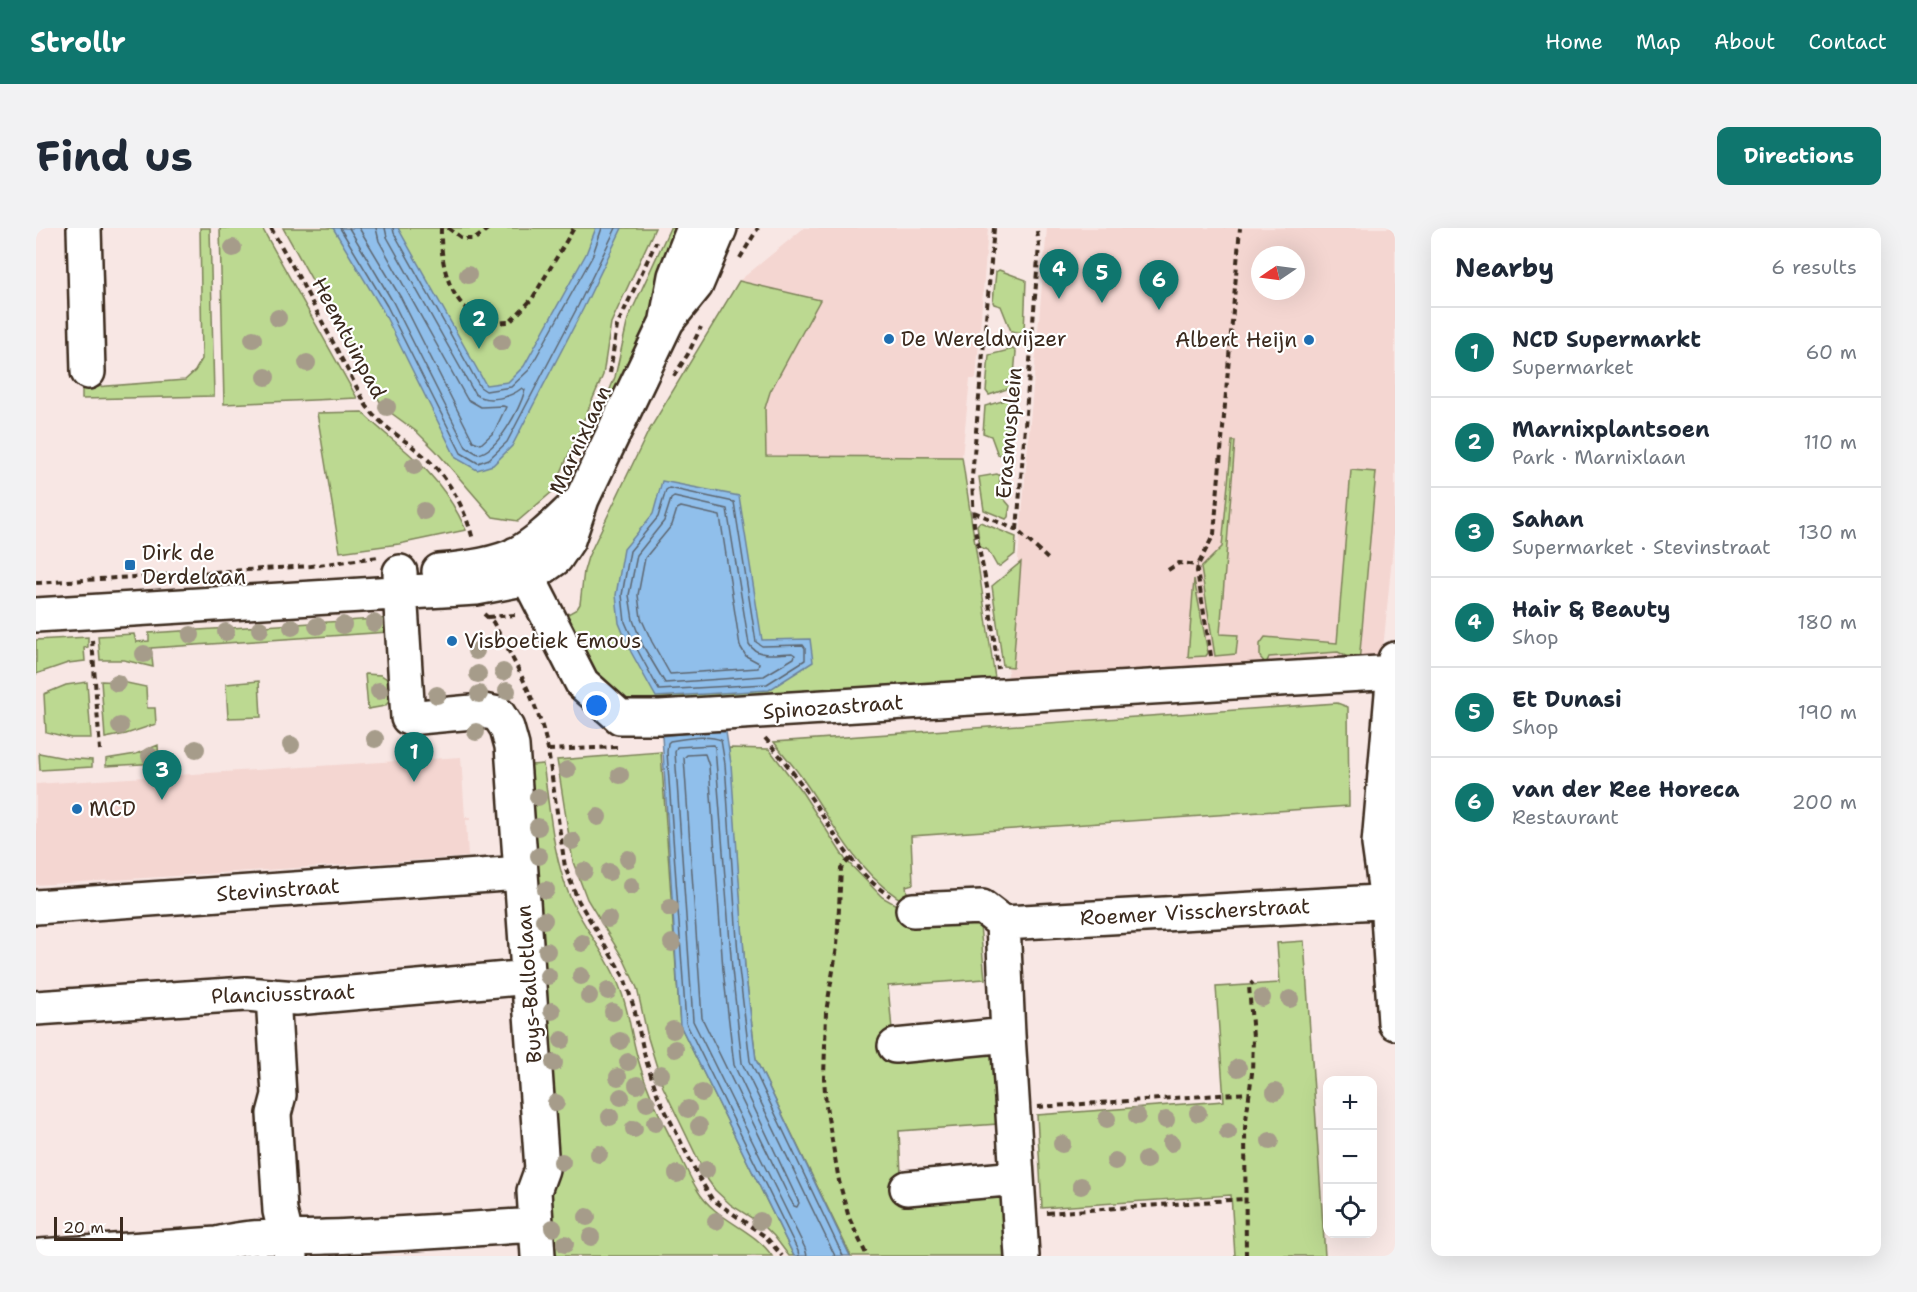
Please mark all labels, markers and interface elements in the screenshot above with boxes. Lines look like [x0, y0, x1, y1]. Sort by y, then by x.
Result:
text: Strollr [30, 23, 126, 61]
text: Home [1545, 28, 1603, 56]
text: Map [1636, 28, 1681, 56]
text: About [1714, 28, 1775, 56]
text: Contact [1808, 28, 1887, 56]
button: Directions [1717, 127, 1881, 185]
text: Find us [36, 128, 193, 184]
north arrow [1251, 246, 1305, 300]
pin: 4 [1040, 250, 1078, 299]
text: Nearby [1455, 250, 1554, 285]
pin: 5 [1082, 254, 1122, 303]
text: 6 results [1771, 254, 1857, 280]
pin: 6 [1140, 260, 1178, 310]
street label: Heemtuinpad [305, 272, 393, 404]
pin: 2 [460, 300, 498, 349]
place label: De Wereldwijzer [901, 325, 1067, 353]
text: NCD Supermarkt [1512, 325, 1701, 354]
place label: Albert Heijn [1175, 326, 1297, 354]
marker: De Wereldwijzer [882, 332, 896, 346]
marker: Albert Heijn [1302, 333, 1316, 347]
text: 1 [1470, 339, 1479, 365]
text: 60 m [1805, 339, 1857, 365]
text: Supermarket [1512, 354, 1634, 380]
street label: Erasmusplein [989, 366, 1029, 500]
street label: Marnixlaan [543, 381, 617, 499]
text: Marnixplantsoen [1512, 415, 1710, 444]
text: 2 [1468, 429, 1482, 455]
text: 110 m [1803, 429, 1857, 455]
text: Park · Marnixlaan [1512, 444, 1686, 470]
text: Sahan [1512, 505, 1584, 534]
text: 3 [1468, 519, 1482, 545]
text: 130 m [1798, 519, 1857, 545]
text: Supermarket · Stevinstraat [1512, 534, 1771, 560]
place label: Dirk de Derdelaan [142, 539, 246, 591]
marker: Dirk de Derdelaan [123, 558, 137, 572]
text: Hair & Beauty [1512, 595, 1671, 624]
text: 4 [1468, 609, 1482, 635]
text: 180 m [1797, 609, 1857, 635]
text: Shop [1512, 624, 1559, 650]
place label: Visboetiek Emous [464, 627, 641, 655]
marker: Visboetiek Emous [445, 634, 459, 648]
text: Et Dunasi [1512, 685, 1622, 714]
street label: Spinozastraat [762, 688, 904, 726]
your location [582, 691, 611, 720]
text: 5 [1468, 699, 1481, 725]
text: 190 m [1798, 699, 1857, 725]
text: Shop [1512, 714, 1559, 740]
pin: 1 [394, 732, 434, 782]
pin: 3 [142, 750, 182, 800]
text: van der Ree Horeca [1512, 775, 1739, 804]
text: 6 [1468, 789, 1482, 815]
text: 200 m [1792, 789, 1857, 815]
place label: MCD [89, 795, 136, 823]
marker: MCD [70, 802, 84, 816]
text: Restaurant [1512, 804, 1619, 830]
street label: Stevinstraat [215, 872, 341, 908]
street label: Roemer Visscherstraat [1079, 892, 1311, 932]
street label: Buys-Ballotlaan [509, 904, 549, 1064]
street label: Planciusstraat [210, 977, 356, 1011]
map controls [1323, 1076, 1377, 1238]
button: + [1323, 1076, 1377, 1130]
button: − [1323, 1130, 1377, 1184]
button: locate [1323, 1184, 1377, 1238]
scale bar [54, 1214, 123, 1242]
text: 20 m [63, 1217, 104, 1238]

